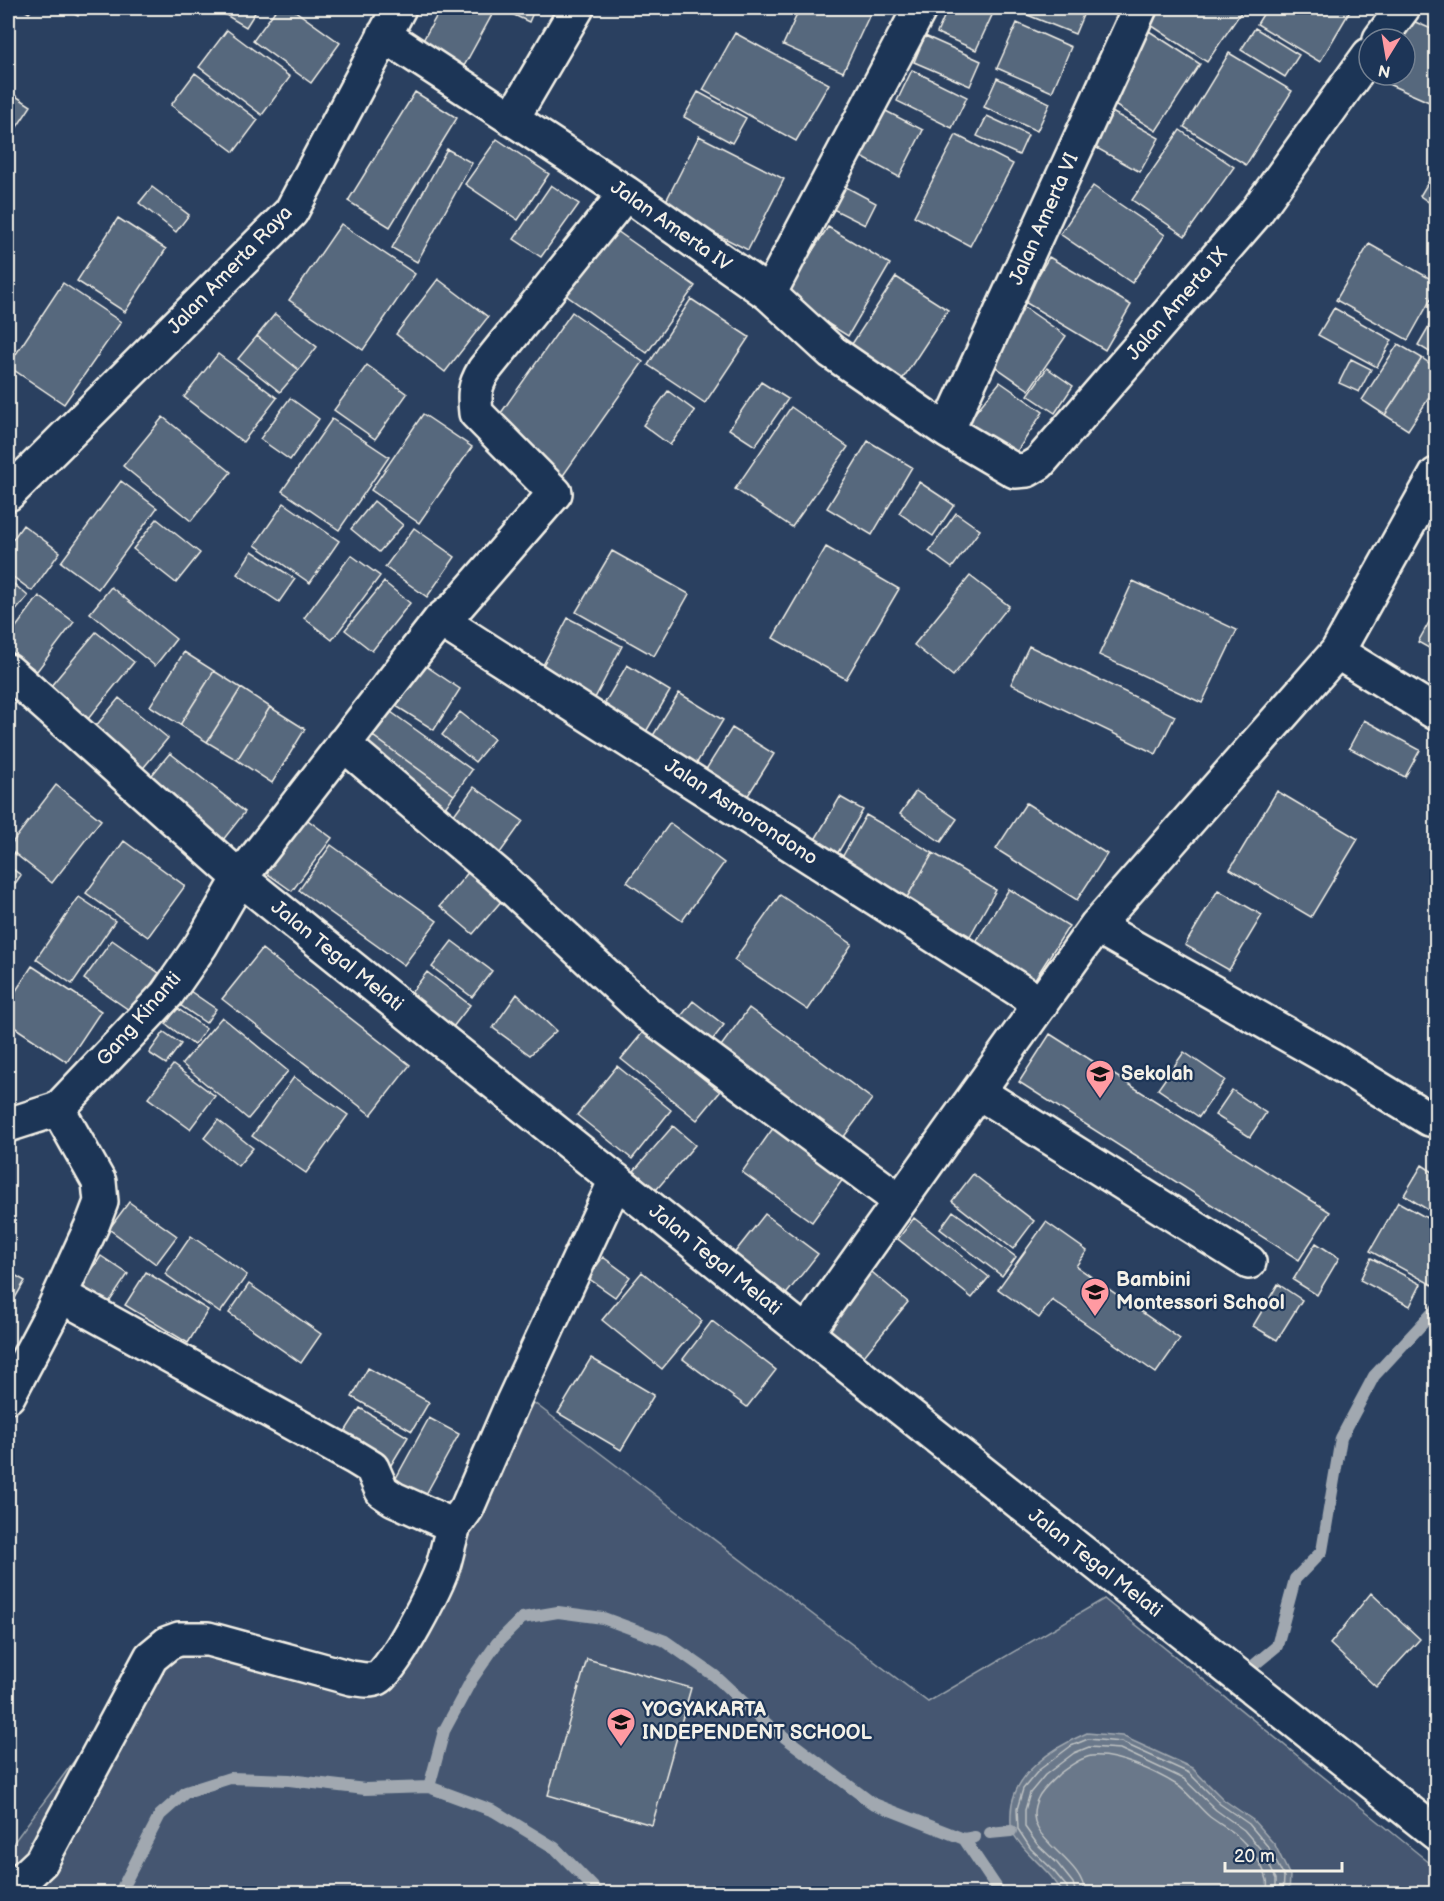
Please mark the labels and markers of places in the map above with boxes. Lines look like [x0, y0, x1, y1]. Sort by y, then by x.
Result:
school or university icon: Sekolah [1084, 1058, 1116, 1100]
place label: Sekolah [1121, 1062, 1194, 1086]
place label: Bambini Montessori School [1116, 1268, 1285, 1315]
school or university icon: Bambini Montessori School [1079, 1276, 1111, 1318]
place label: YOGYAKARTA INDEPENDENT SCHOOL [642, 1698, 872, 1745]
school or university icon: YOGYAKARTA INDEPENDENT SCHOOL [605, 1706, 637, 1748]

